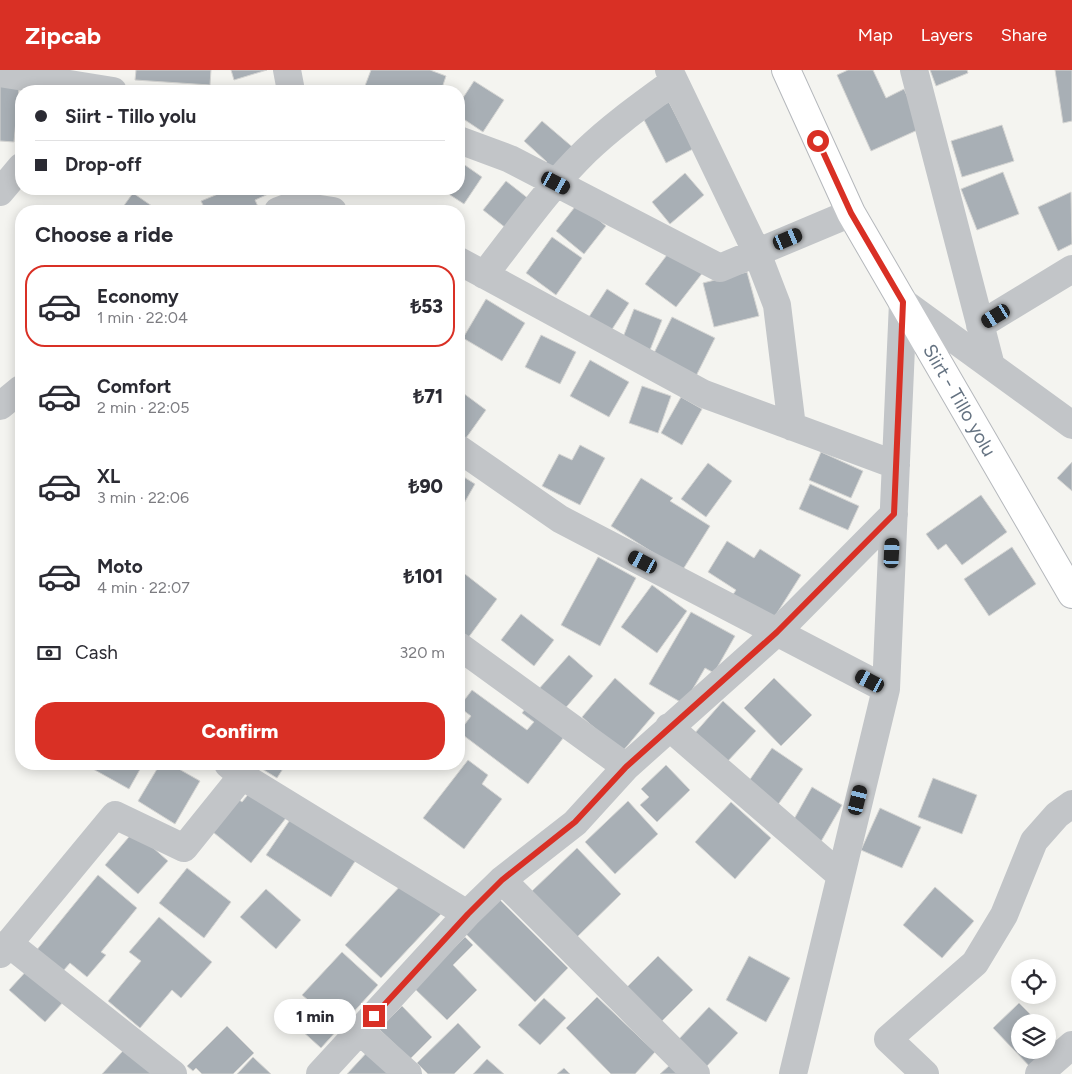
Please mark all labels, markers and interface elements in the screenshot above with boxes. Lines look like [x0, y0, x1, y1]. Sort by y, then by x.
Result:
text: Zipcab [25, 21, 101, 50]
text: Map [858, 24, 893, 46]
text: Layers [921, 24, 973, 46]
text: Share [1001, 24, 1047, 46]
text: Siirt - Tillo yolu [65, 105, 196, 128]
route start [807, 130, 829, 152]
text: Drop-off [65, 153, 142, 176]
car [539, 169, 572, 197]
text: Choose a ride [35, 221, 173, 248]
car [771, 226, 804, 252]
icon: car [37, 284, 82, 329]
text: Economy [97, 285, 179, 308]
text: ₺53 [410, 295, 443, 318]
car [979, 302, 1012, 330]
text: 1 min · 22:04 [97, 308, 188, 327]
street label: Siirt - Tillo yolu [918, 340, 1001, 461]
icon: car [37, 374, 82, 419]
text: Comfort [97, 375, 172, 398]
text: ₺71 [413, 385, 443, 408]
text: 2 min · 22:05 [97, 398, 190, 417]
icon: car [37, 464, 82, 509]
text: XL [97, 465, 120, 488]
text: ₺90 [409, 475, 443, 498]
text: 3 min · 22:06 [97, 488, 189, 507]
car [883, 538, 900, 568]
car [626, 549, 659, 575]
icon: car [37, 554, 82, 599]
text: Moto [97, 555, 143, 578]
text: ₺101 [404, 565, 443, 588]
text: 4 min · 22:07 [97, 578, 190, 597]
icon: cash [35, 639, 63, 667]
text: Cash [75, 641, 118, 664]
text: 320 m [400, 643, 445, 662]
car [853, 667, 886, 695]
button: Confirm [35, 702, 445, 760]
car [847, 784, 868, 816]
map controls [1011, 959, 1056, 1059]
button: locate [1011, 959, 1056, 1004]
callout: 1 min [274, 998, 356, 1034]
route end [363, 1005, 385, 1027]
text: 1 min [296, 1007, 334, 1026]
button: layers [1011, 1014, 1056, 1059]

